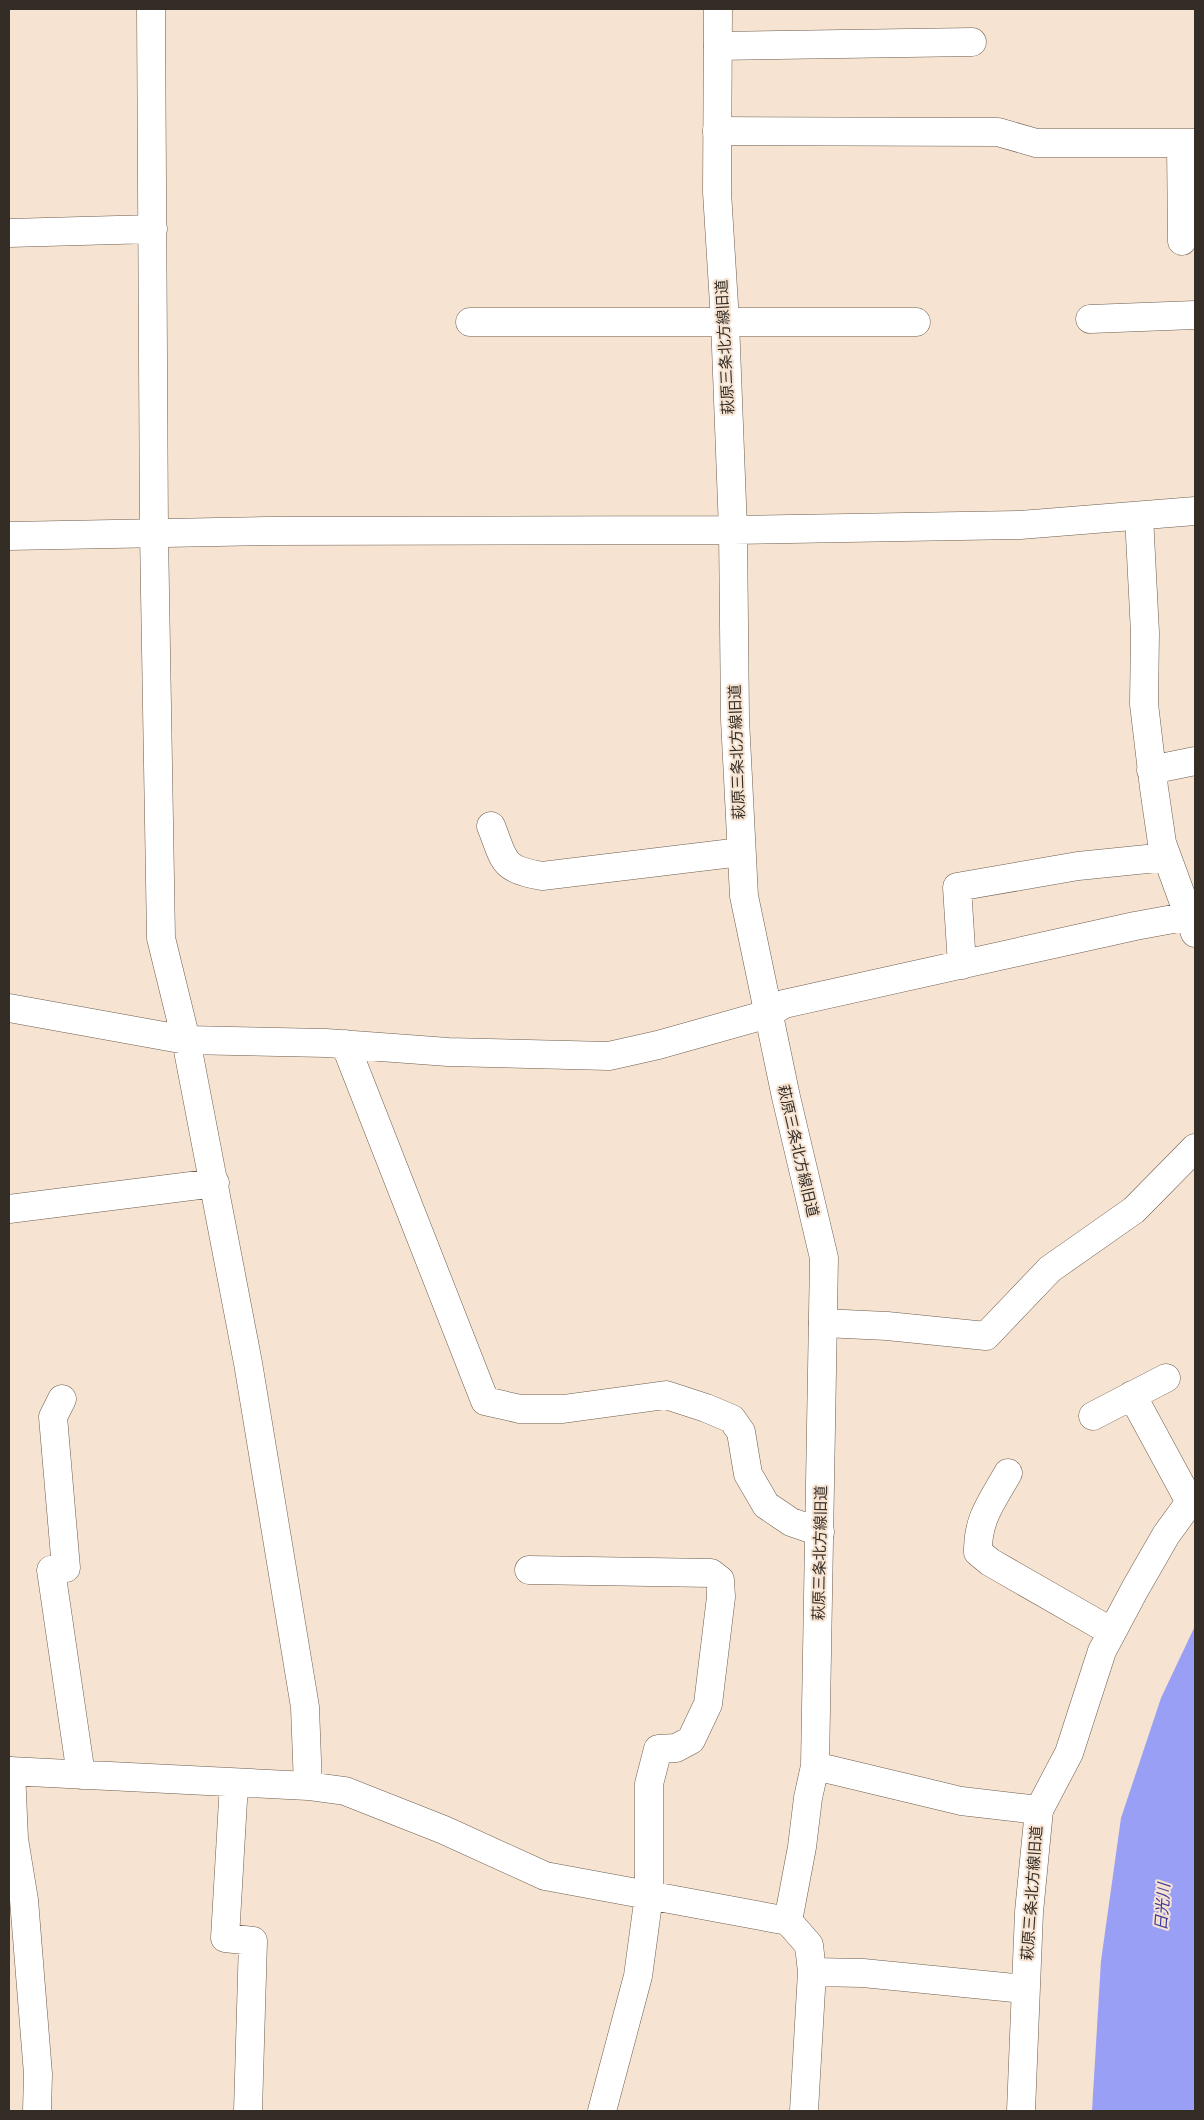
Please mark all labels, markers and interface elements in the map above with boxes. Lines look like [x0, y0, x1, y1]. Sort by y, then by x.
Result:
street label: 萩原三条北方線旧道 [711, 279, 739, 415]
street label: 萩原三条北方線旧道 [725, 684, 749, 820]
street label: 萩原三条北方線旧道 [773, 1083, 823, 1219]
street label: 萩原三条北方線旧道 [809, 1485, 831, 1621]
street label: 萩原三条北方線旧道 [1017, 1825, 1047, 1961]
water label: 日光川 [1150, 1880, 1175, 1932]

